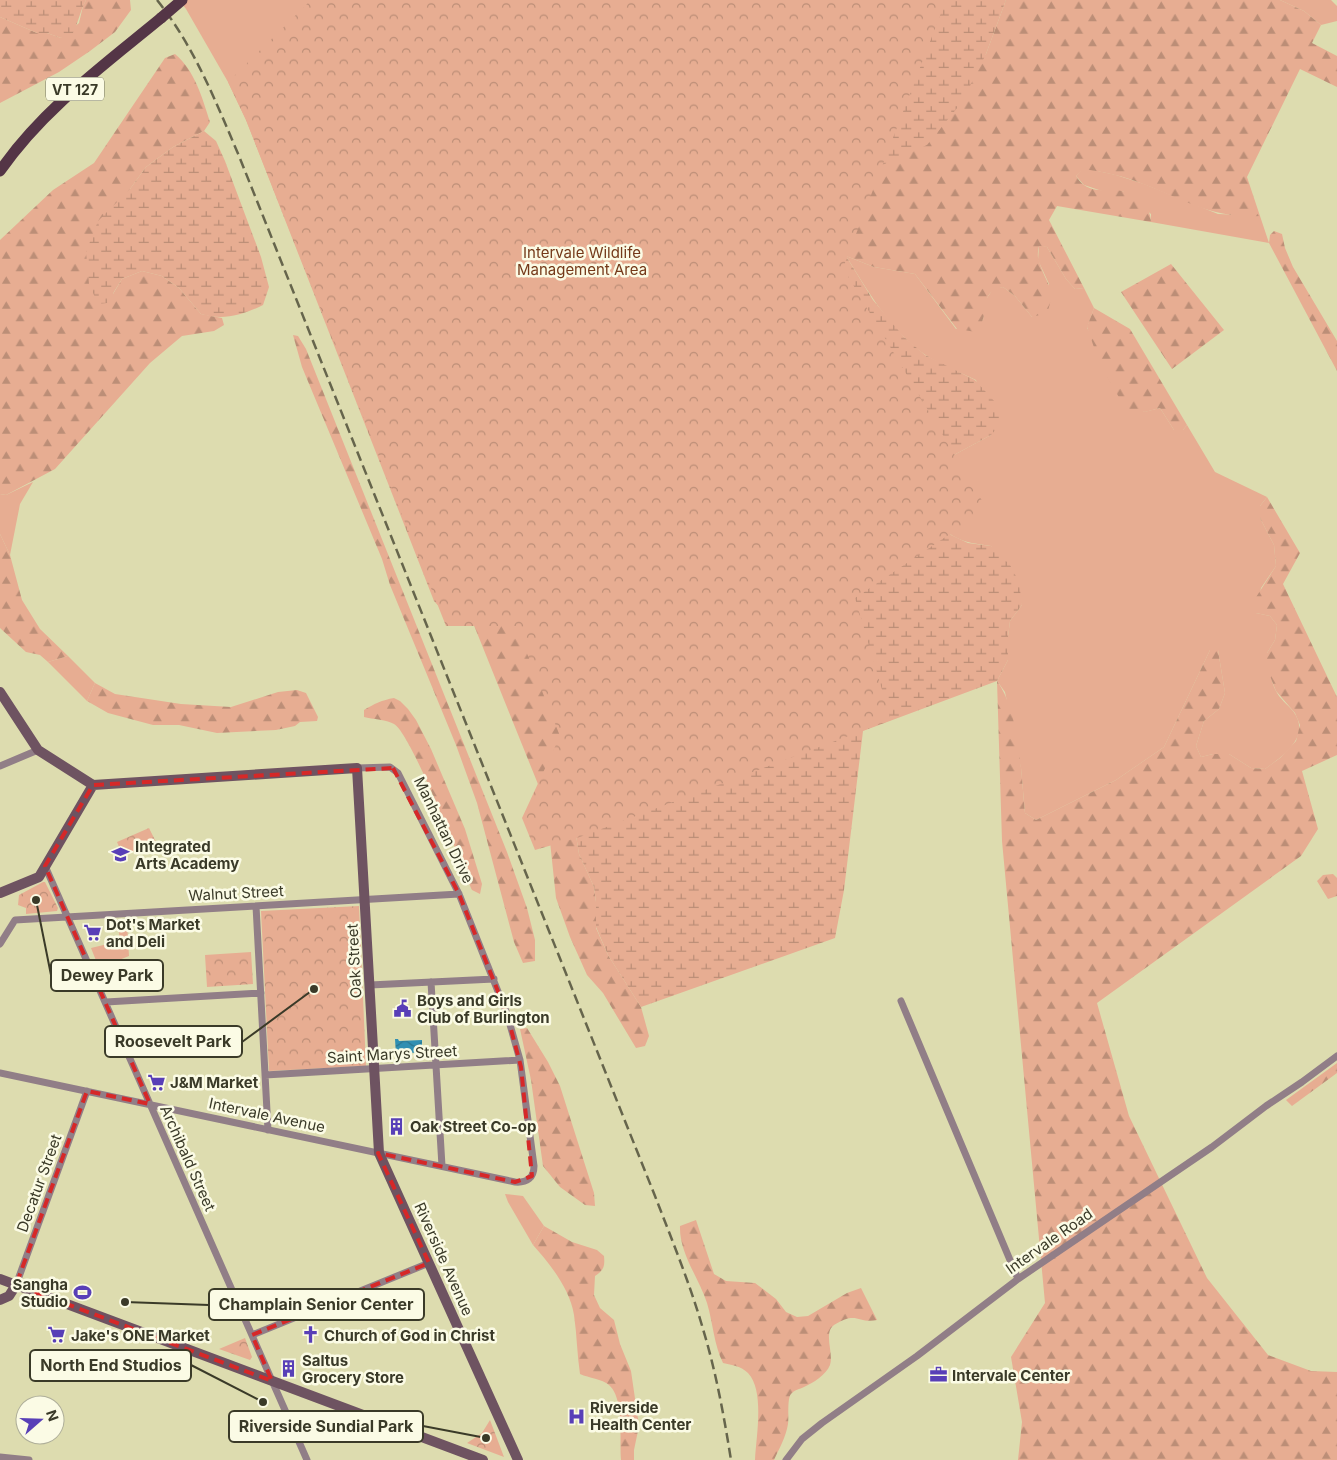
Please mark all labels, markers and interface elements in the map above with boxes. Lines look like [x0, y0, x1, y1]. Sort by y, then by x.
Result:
road number: VT 127 [46, 78, 104, 100]
park label: Intervale Wildlife Management Area [517, 243, 647, 279]
street label: Manhattan Drive [410, 774, 478, 886]
place label: Integrated Arts Academy [135, 837, 239, 873]
school or university icon: Integrated Arts Academy [111, 845, 131, 865]
street label: Walnut Street [188, 881, 284, 905]
place label: Dot's Market and Deli [106, 915, 201, 951]
supermarket icon: Dot's Market and Deli [82, 923, 102, 943]
street label: Oak Street [343, 923, 365, 999]
callout: Dewey Park [51, 960, 163, 991]
text: Dewey Park [61, 965, 154, 985]
place label: Boys and Girls Club of Burlington [417, 991, 550, 1027]
public building icon: Boys and Girls Club of Burlington [393, 999, 413, 1019]
callout: Roosevelt Park [105, 1026, 242, 1057]
text: Roosevelt Park [115, 1031, 232, 1051]
street label: Saint Marys Street [326, 1041, 458, 1067]
supermarket icon: J&M Market [146, 1072, 166, 1092]
place label: J&M Market [170, 1073, 259, 1092]
street label: Intervale Avenue [207, 1093, 327, 1137]
street label: Archibald Street [156, 1102, 220, 1214]
building icon: Oak Street Co-op [386, 1116, 406, 1136]
place label: Oak Street Co-op [410, 1117, 536, 1136]
street label: Decatur Street [13, 1131, 66, 1234]
street label: Riverside Avenue [410, 1199, 478, 1319]
street label: Intervale Road [1002, 1204, 1096, 1278]
place label: Sangha Studio [13, 1275, 68, 1311]
sports icon: Sangha Studio [72, 1283, 92, 1303]
callout: Champlain Senior Center [209, 1289, 424, 1320]
text: Champlain Senior Center [219, 1294, 414, 1314]
supermarket icon: Jake's ONE Market [47, 1325, 67, 1345]
church icon: Church of God in Christ [300, 1325, 320, 1345]
place label: Jake's ONE Market [71, 1326, 210, 1345]
place label: Church of God in Christ [324, 1326, 495, 1345]
callout: North End Studios [30, 1350, 191, 1381]
place label: Saltus Grocery Store [302, 1351, 404, 1387]
text: North End Studios [40, 1355, 182, 1375]
building icon: Saltus Grocery Store [278, 1359, 298, 1379]
office icon: Intervale Center [928, 1365, 948, 1385]
place label: Intervale Center [952, 1366, 1070, 1385]
north arrow [15, 1395, 65, 1445]
place label: Riverside Health Center [590, 1398, 691, 1434]
hospital icon: Riverside Health Center [566, 1406, 586, 1426]
text: N [43, 1407, 62, 1423]
callout: Riverside Sundial Park [229, 1411, 423, 1442]
text: Riverside Sundial Park [239, 1416, 414, 1436]

